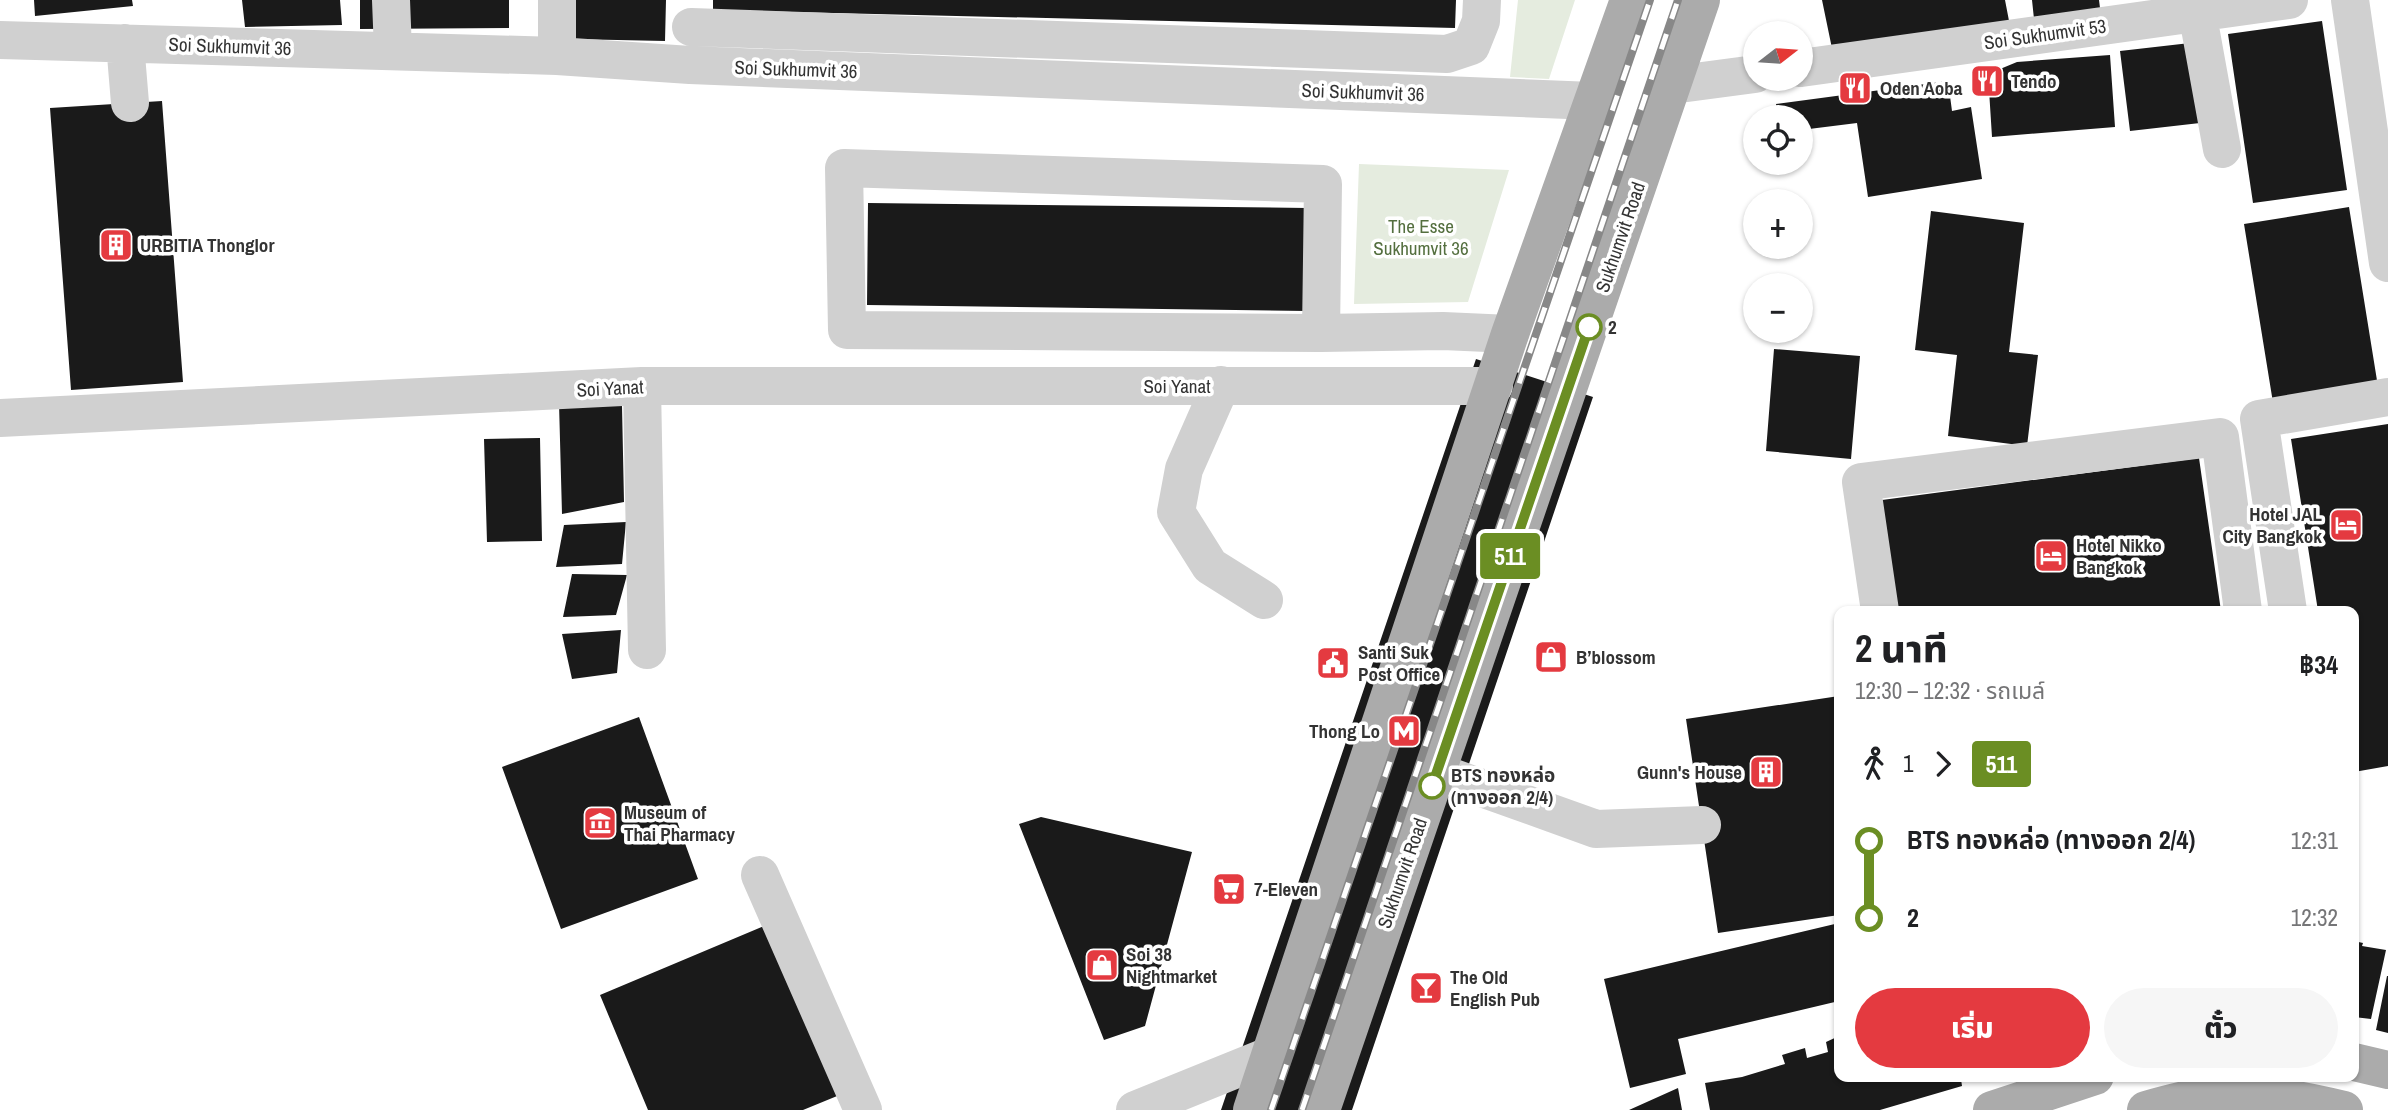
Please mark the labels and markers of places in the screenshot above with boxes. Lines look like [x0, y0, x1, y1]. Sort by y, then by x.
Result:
restaurant icon: Tendo [1968, 62, 2006, 100]
place label: Tendo [2011, 68, 2057, 94]
restaurant icon: Oden Aoba [1836, 69, 1874, 107]
place label: Oden Aoba [1880, 75, 1963, 101]
building icon: URBITIA Thonglor [97, 226, 135, 264]
place label: URBITIA Thonglor [140, 232, 274, 258]
marker: 2 [1576, 314, 1602, 340]
place label: 2 [1608, 314, 1617, 340]
place label: Hotel JAL City Bangkok [2222, 501, 2322, 549]
hotel icon: Hotel JAL City Bangkok [2327, 506, 2365, 544]
place label: Hotel Nikko Bangkok [2076, 532, 2162, 580]
hotel icon: Hotel Nikko Bangkok [2032, 537, 2070, 575]
shop icon: B’blossom [1532, 638, 1570, 676]
place label: Santi Suk Post Office [1358, 639, 1441, 687]
public building icon: Santi Suk Post Office [1314, 644, 1352, 682]
place label: B’blossom [1576, 644, 1656, 670]
metro station icon: Thong Lo [1385, 712, 1423, 750]
place label: Thong Lo [1309, 718, 1380, 744]
building icon: Gunn's House [1747, 753, 1785, 791]
place label: Gunn's House [1637, 759, 1742, 785]
place label: BTS ทองหล่อ (ทางออก 2/4) [1451, 762, 1555, 810]
marker: BTS ทองหล่อ (ทางออก 2/4) [1419, 773, 1445, 799]
place label: Museum of Thai Pharmacy [624, 799, 735, 847]
museum icon: Museum of Thai Pharmacy [581, 804, 619, 842]
supermarket icon: 7-Eleven [1210, 870, 1248, 908]
place label: 7-Eleven [1254, 876, 1318, 902]
place label: Soi 38 Nightmarket [1126, 941, 1217, 989]
shop icon: Soi 38 Nightmarket [1083, 946, 1121, 984]
place label: The Old English Pub [1450, 964, 1540, 1012]
bar icon: The Old English Pub [1407, 969, 1445, 1007]

